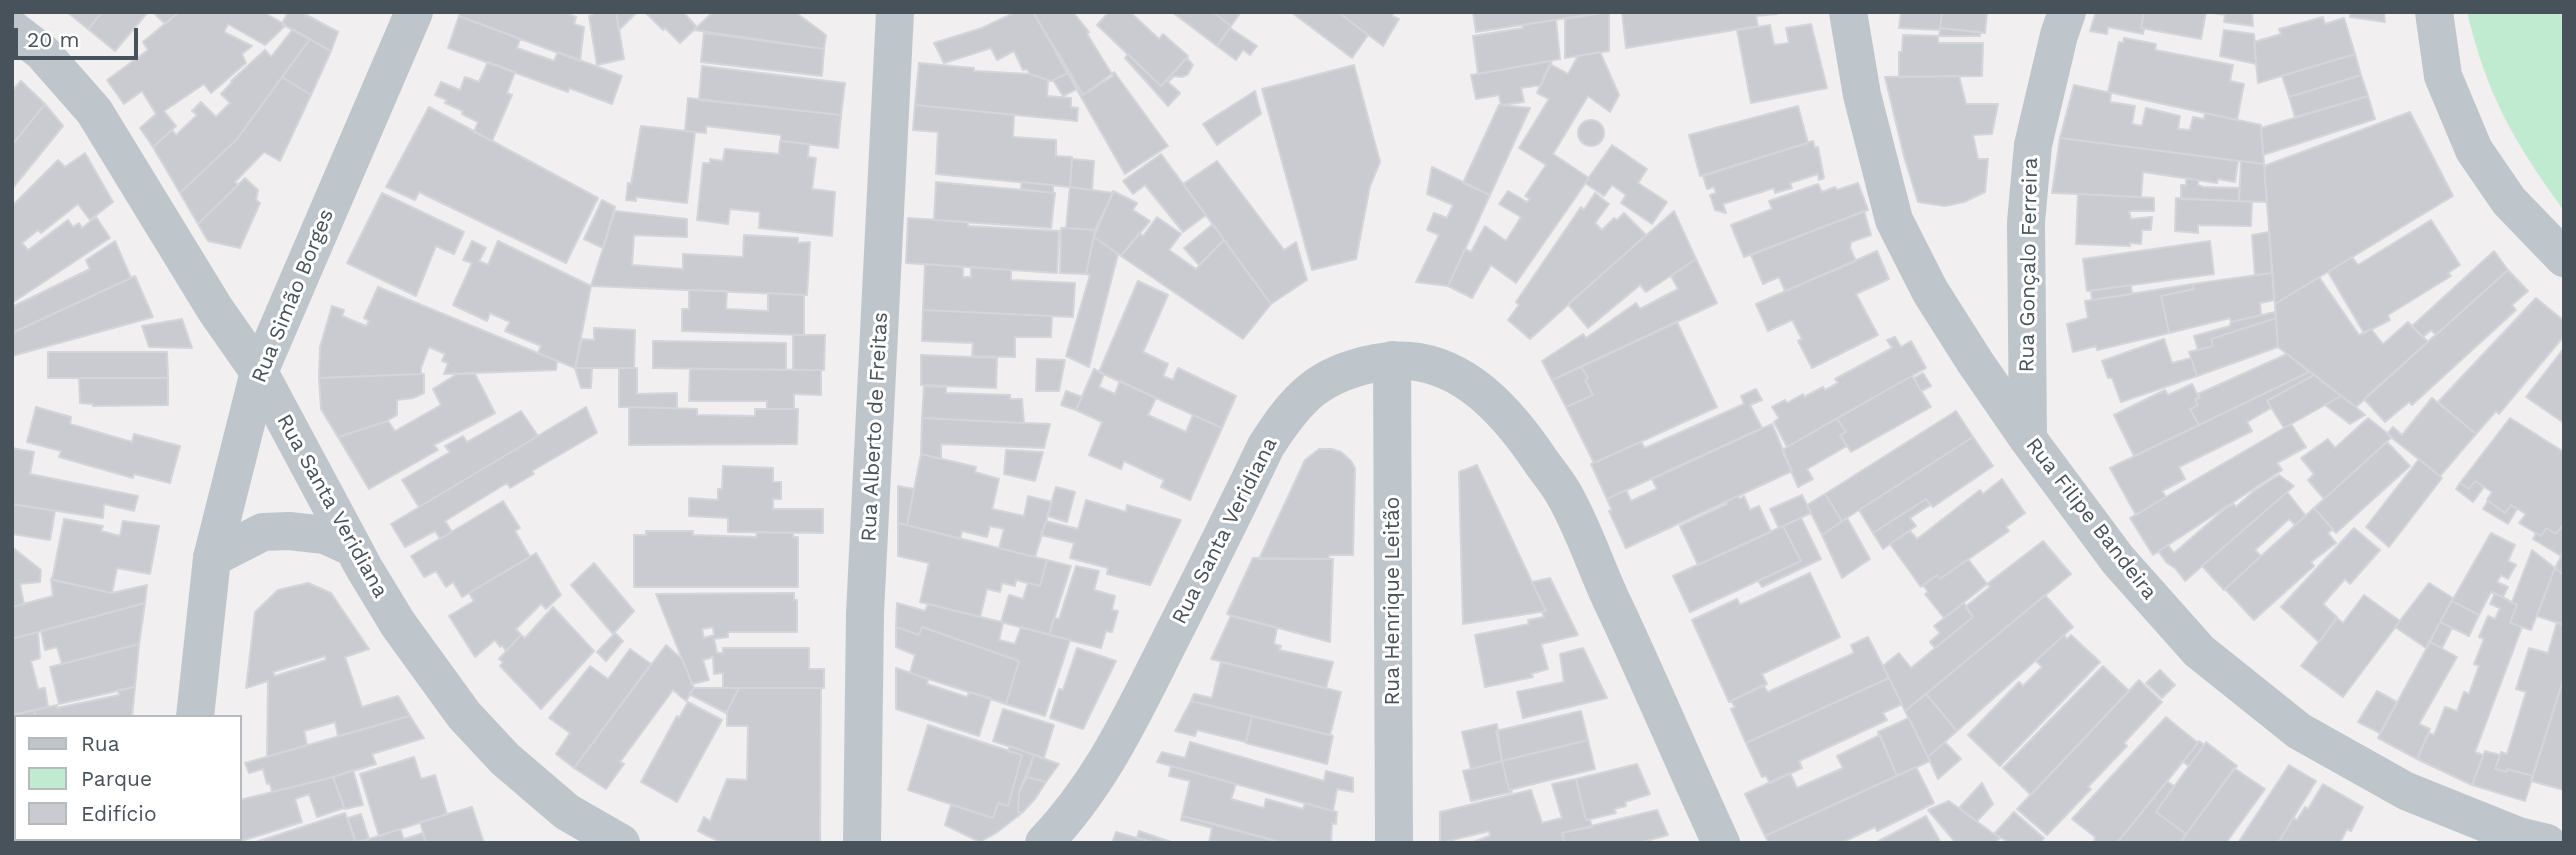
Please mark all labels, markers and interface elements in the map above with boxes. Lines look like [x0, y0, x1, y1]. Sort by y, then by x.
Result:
scale bar [18, 14, 142, 58]
text: 20 m [27, 27, 79, 52]
street label: Rua Gonçalo Ferreira [2015, 157, 2043, 373]
street label: Rua Simão Borges [247, 205, 339, 387]
street label: Rua Alberto de Freitas [856, 312, 894, 542]
street label: Rua Santa Veridiana [271, 410, 393, 602]
street label: Rua Filipe Bandeira [2020, 433, 2162, 605]
street label: Rua Santa Veridiana [1167, 434, 1283, 628]
street label: Rua Henrique Leitão [1380, 497, 1406, 705]
legend [14, 715, 242, 841]
text: Rua [81, 731, 120, 756]
text: Parque [81, 766, 152, 791]
text: Edifício [81, 801, 157, 826]

